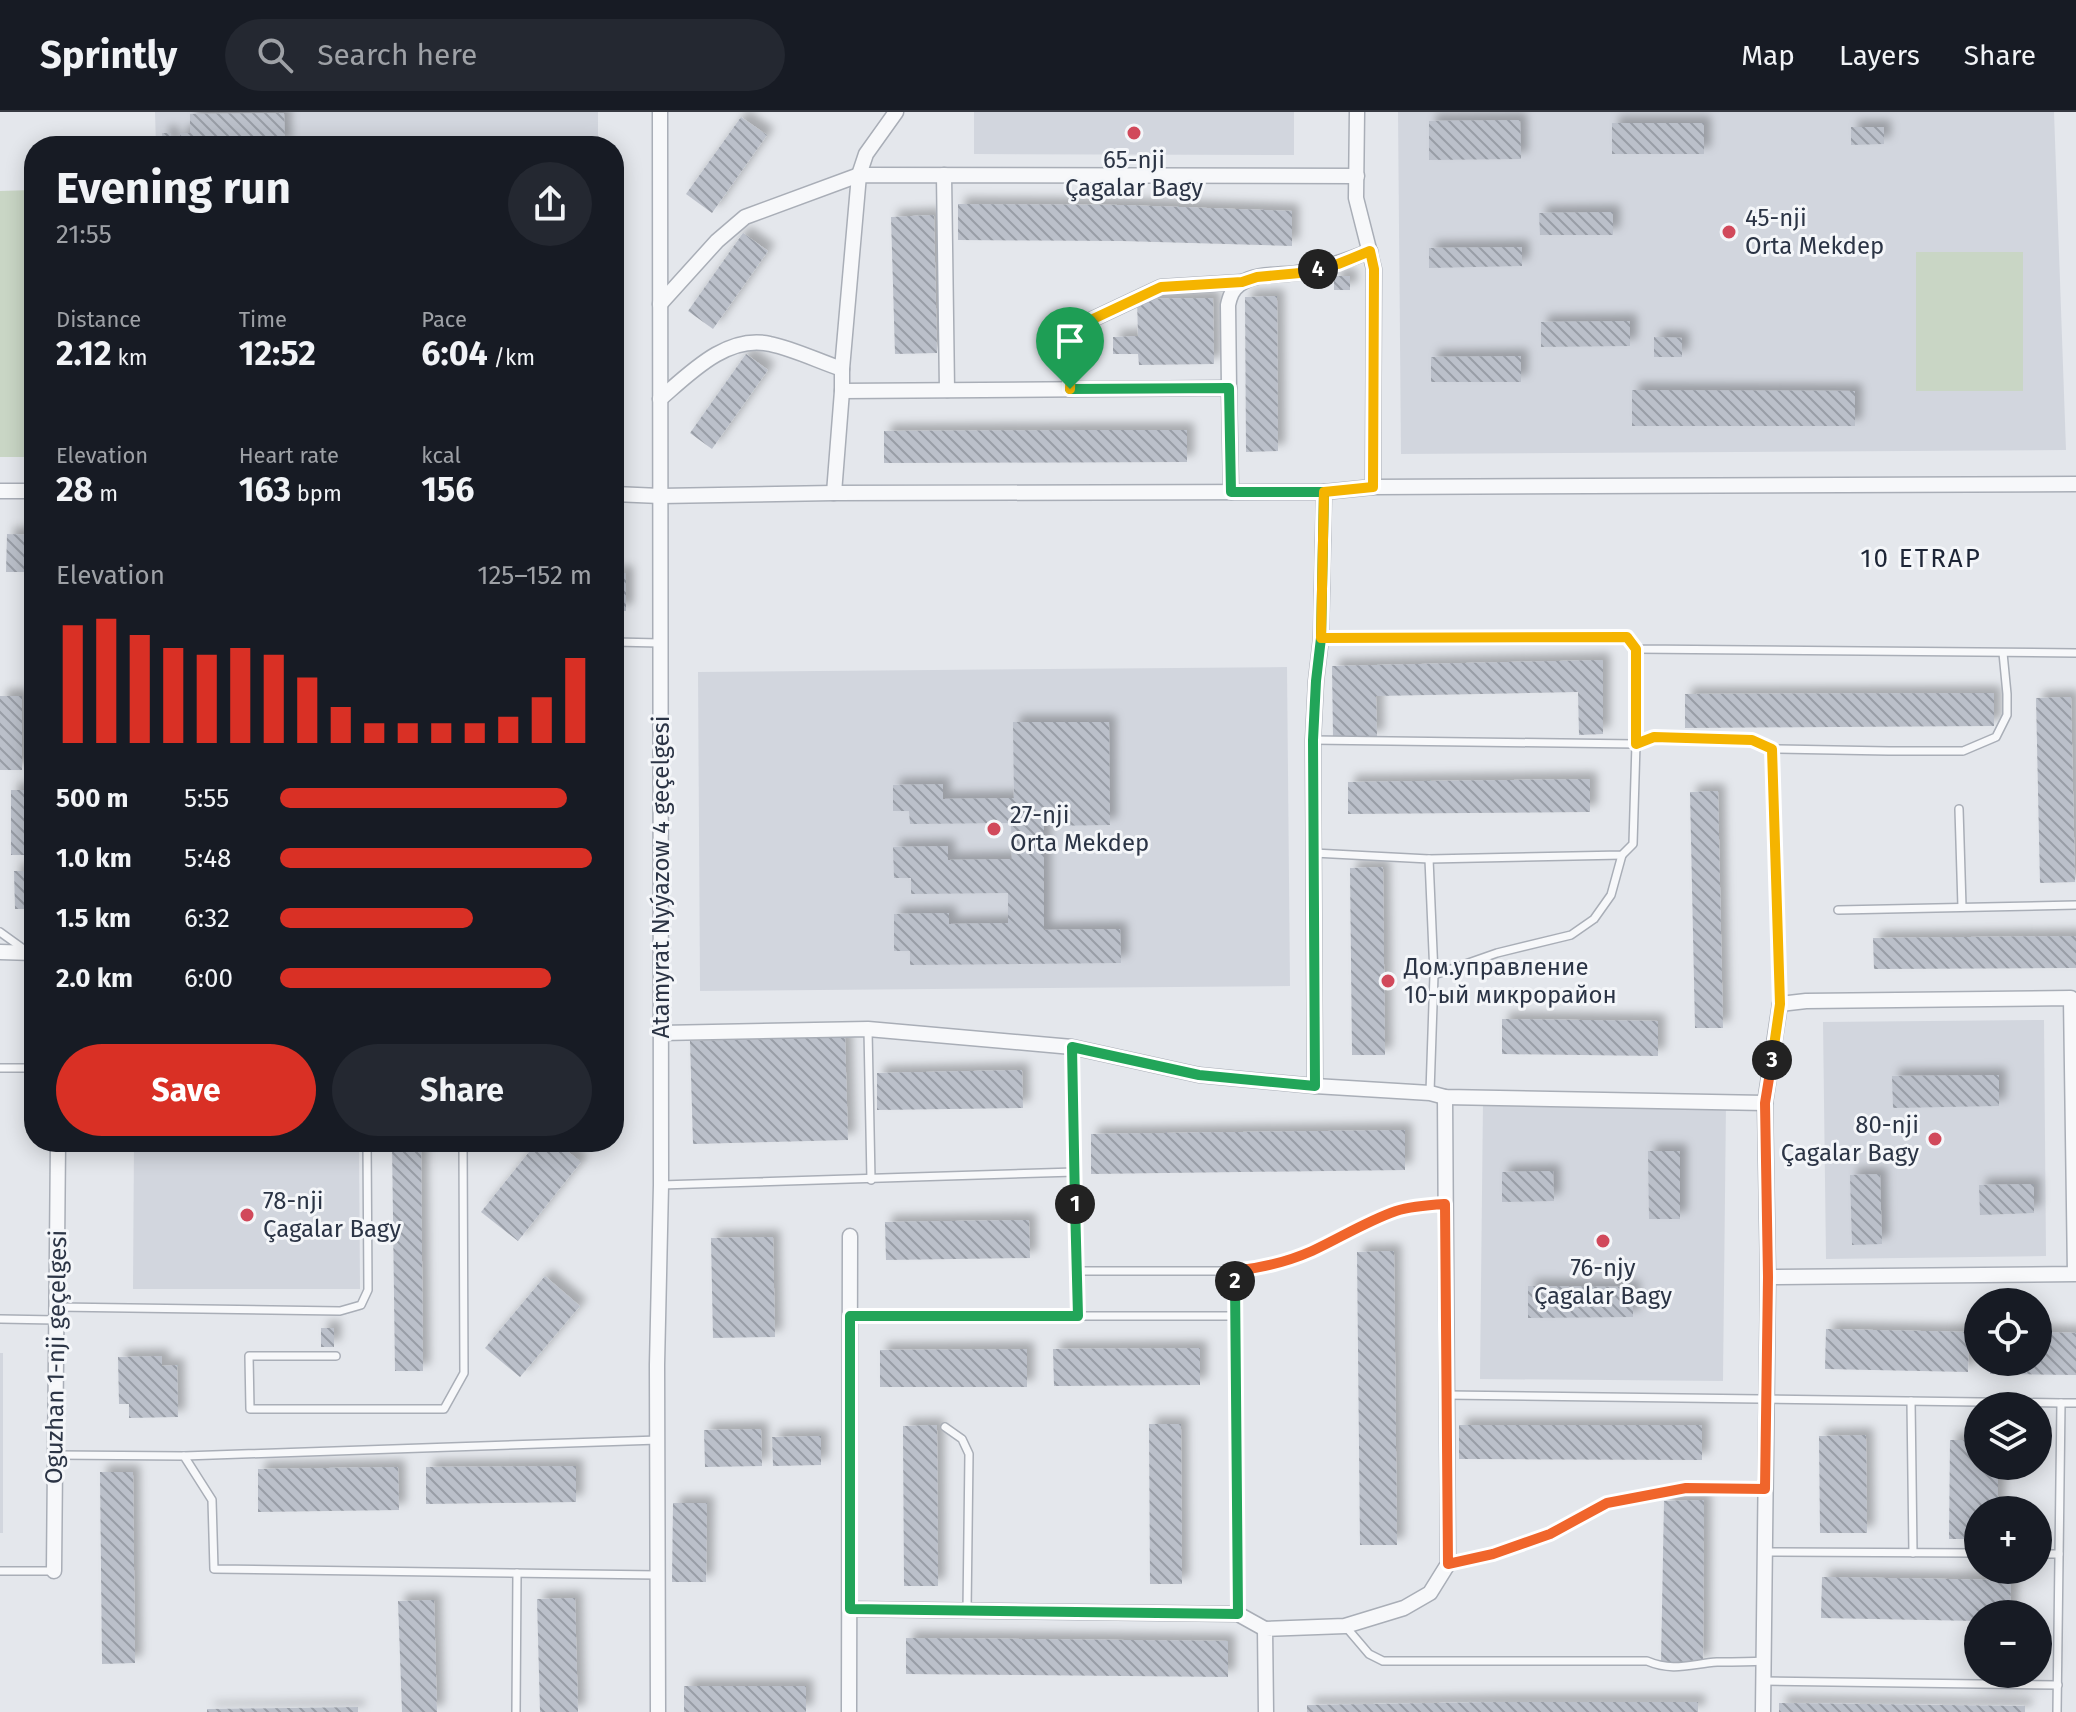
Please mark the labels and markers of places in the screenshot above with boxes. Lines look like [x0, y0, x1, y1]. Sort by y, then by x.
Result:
marker: 65-nji Çagalar Bagy [1125, 124, 1143, 142]
place label: 65-nji Çagalar Bagy [1065, 146, 1203, 202]
place label: 45-nji Orta Mekdep [1745, 204, 1884, 260]
marker: 45-nji Orta Mekdep [1720, 223, 1738, 241]
pin: 4 [1298, 249, 1338, 289]
pin [1036, 307, 1104, 389]
place label: 27-nji Orta Mekdep [1010, 801, 1149, 857]
marker: 27-nji Orta Mekdep [985, 820, 1003, 838]
place label: Дом.управление 10-ый микрорайон [1403, 953, 1617, 1009]
marker: Дом.управление 10-ый микрорайон [1379, 972, 1397, 990]
pin: 3 [1752, 1040, 1792, 1080]
place label: 80-nji Çagalar Bagy [1781, 1111, 1919, 1167]
marker: 80-nji Çagalar Bagy [1926, 1130, 1944, 1148]
pin: 1 [1055, 1184, 1095, 1224]
place label: 78-nji Çagalar Bagy [263, 1187, 401, 1243]
marker: 78-nji Çagalar Bagy [238, 1206, 256, 1224]
marker: 76-njy Çagalar Bagy [1594, 1232, 1612, 1250]
place label: 76-njy Çagalar Bagy [1534, 1254, 1672, 1310]
pin: 2 [1215, 1261, 1255, 1301]

